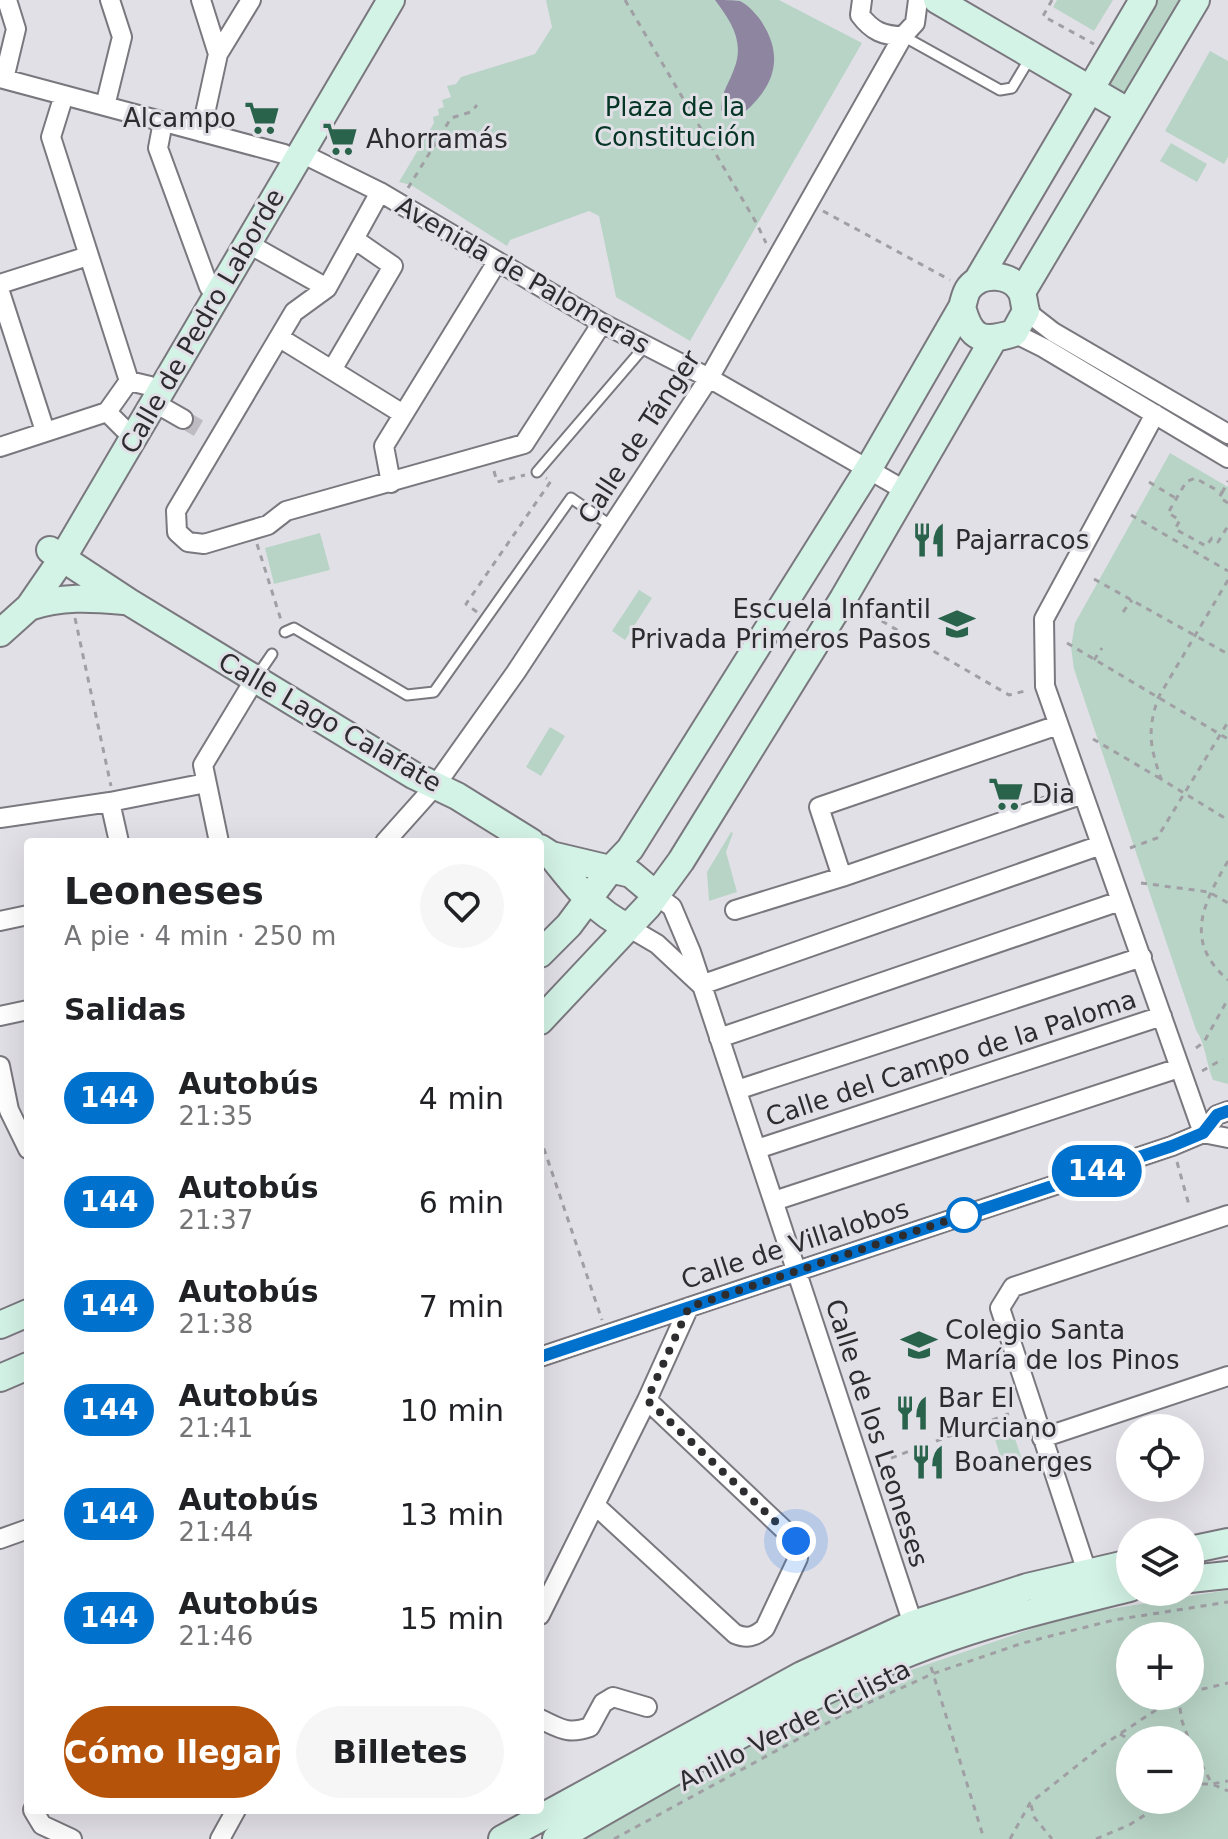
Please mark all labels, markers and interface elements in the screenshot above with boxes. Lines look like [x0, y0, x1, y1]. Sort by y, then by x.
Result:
park label: Plaza de la Constitución [594, 92, 756, 152]
supermarket icon: Alcampo [243, 99, 281, 137]
place label: Alcampo [123, 103, 236, 133]
supermarket icon: Ahorramás [321, 120, 359, 158]
place label: Ahorramás [366, 124, 508, 154]
street label: Calle de Pedro Laborde [114, 183, 290, 459]
street label: Avenida de Palomeras [391, 190, 655, 360]
street label: Calle de Tánger [572, 344, 706, 529]
restaurant icon: Pajarracos [910, 521, 948, 559]
place label: Pajarracos [955, 525, 1089, 555]
place label: Escuela Infantil Privada Primeros Pasos [630, 594, 931, 654]
school or university icon: Escuela Infantil Privada Primeros Pasos [938, 605, 976, 643]
street label: Calle Lago Calafate [213, 646, 447, 798]
supermarket icon: Dia [987, 775, 1025, 813]
place label: Dia [1032, 779, 1075, 809]
button: heart [420, 864, 504, 948]
text: Leoneses [64, 869, 264, 913]
text: A pie · 4 min · 250 m [64, 921, 336, 951]
street label: Calle del Campo de la Paloma [762, 984, 1140, 1132]
text: Salidas [64, 992, 186, 1027]
text: Autobús [178, 1066, 319, 1101]
text: 144 [80, 1081, 138, 1114]
text: 4 min [419, 1081, 504, 1116]
text: 21:35 [178, 1101, 253, 1131]
line badge: 144 [1051, 1145, 1143, 1197]
text: 144 [1068, 1154, 1126, 1187]
text: Autobús [178, 1170, 319, 1205]
text: 144 [80, 1185, 138, 1218]
text: 6 min [419, 1185, 504, 1220]
street label: Calle de Villalobos [677, 1193, 913, 1295]
unlabelled marker [947, 1198, 981, 1232]
text: 21:37 [178, 1205, 253, 1235]
text: Autobús [178, 1274, 319, 1309]
text: 144 [80, 1289, 138, 1322]
text: 7 min [419, 1289, 504, 1324]
street label: Calle de los Leoneses [819, 1295, 935, 1571]
text: 21:38 [178, 1309, 253, 1339]
place label: Colegio Santa María de los Pinos [945, 1315, 1179, 1375]
school or university icon: Colegio Santa María de los Pinos [900, 1326, 938, 1364]
text: Autobús [178, 1378, 319, 1413]
place label: Bar El Murciano [938, 1383, 1057, 1443]
text: 144 [80, 1393, 138, 1426]
text: 10 min [400, 1393, 504, 1428]
restaurant icon: Bar El Murciano [893, 1394, 931, 1432]
text: 21:41 [178, 1413, 253, 1443]
map controls [1116, 1414, 1204, 1814]
button: locate [1116, 1414, 1204, 1502]
restaurant icon: Boanerges [909, 1443, 947, 1481]
place label: Boanerges [954, 1447, 1092, 1477]
text: Autobús [178, 1482, 319, 1517]
text: 144 [80, 1497, 138, 1530]
text: 13 min [400, 1497, 504, 1532]
text: 21:44 [178, 1517, 253, 1547]
button: layers [1116, 1518, 1204, 1606]
your location [776, 1521, 816, 1561]
text: Autobús [178, 1586, 319, 1621]
text: 144 [80, 1601, 138, 1634]
text: 15 min [400, 1601, 504, 1636]
text: 21:46 [178, 1621, 253, 1651]
button: + [1116, 1622, 1204, 1710]
street label: Anillo Verde Ciclista [673, 1653, 915, 1797]
button: Cómo llegar [64, 1706, 280, 1798]
button: Billetes [296, 1706, 504, 1798]
button: − [1116, 1726, 1204, 1814]

